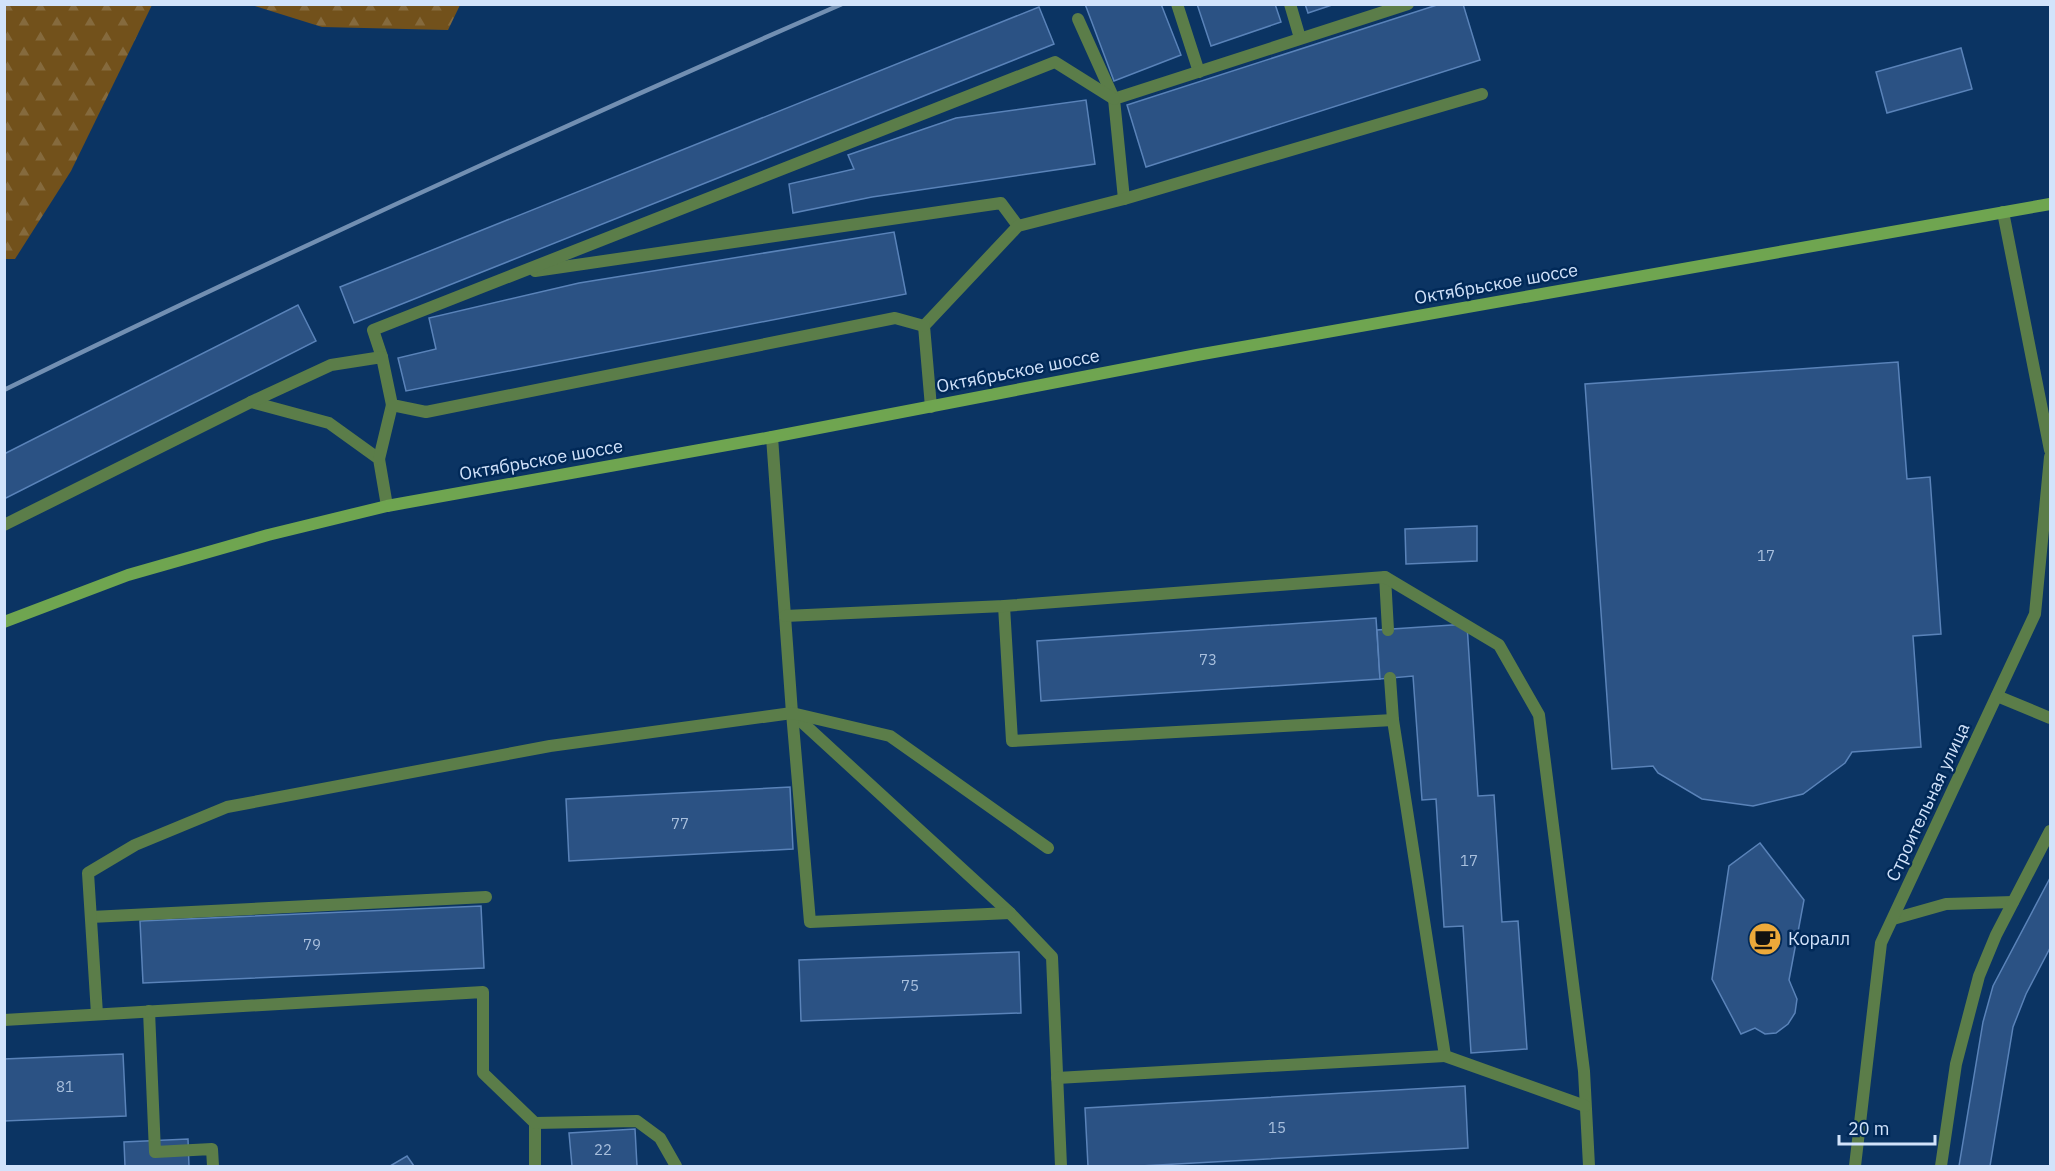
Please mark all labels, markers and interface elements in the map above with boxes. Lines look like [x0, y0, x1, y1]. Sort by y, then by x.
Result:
street label: Октябрьское шоссе [1412, 258, 1580, 309]
street label: Октябрьское шоссе [934, 343, 1102, 398]
street label: Октябрьское шоссе [457, 434, 625, 485]
house number: 17 [1757, 546, 1775, 565]
house number: 73 [1199, 650, 1217, 669]
street label: Строительная улица [1881, 718, 1975, 885]
house number: 77 [671, 814, 689, 833]
house number: 17 [1460, 851, 1478, 870]
cafe icon: Коралл [1747, 921, 1783, 957]
place label: Коралл [1788, 927, 1850, 950]
house number: 79 [303, 935, 321, 954]
house number: 75 [901, 976, 919, 995]
house number: 81 [56, 1077, 74, 1096]
scale bar [1839, 1108, 1935, 1146]
text: 20 m [1848, 1117, 1890, 1140]
house number: 15 [1268, 1118, 1286, 1137]
house number: 22 [594, 1140, 612, 1159]

